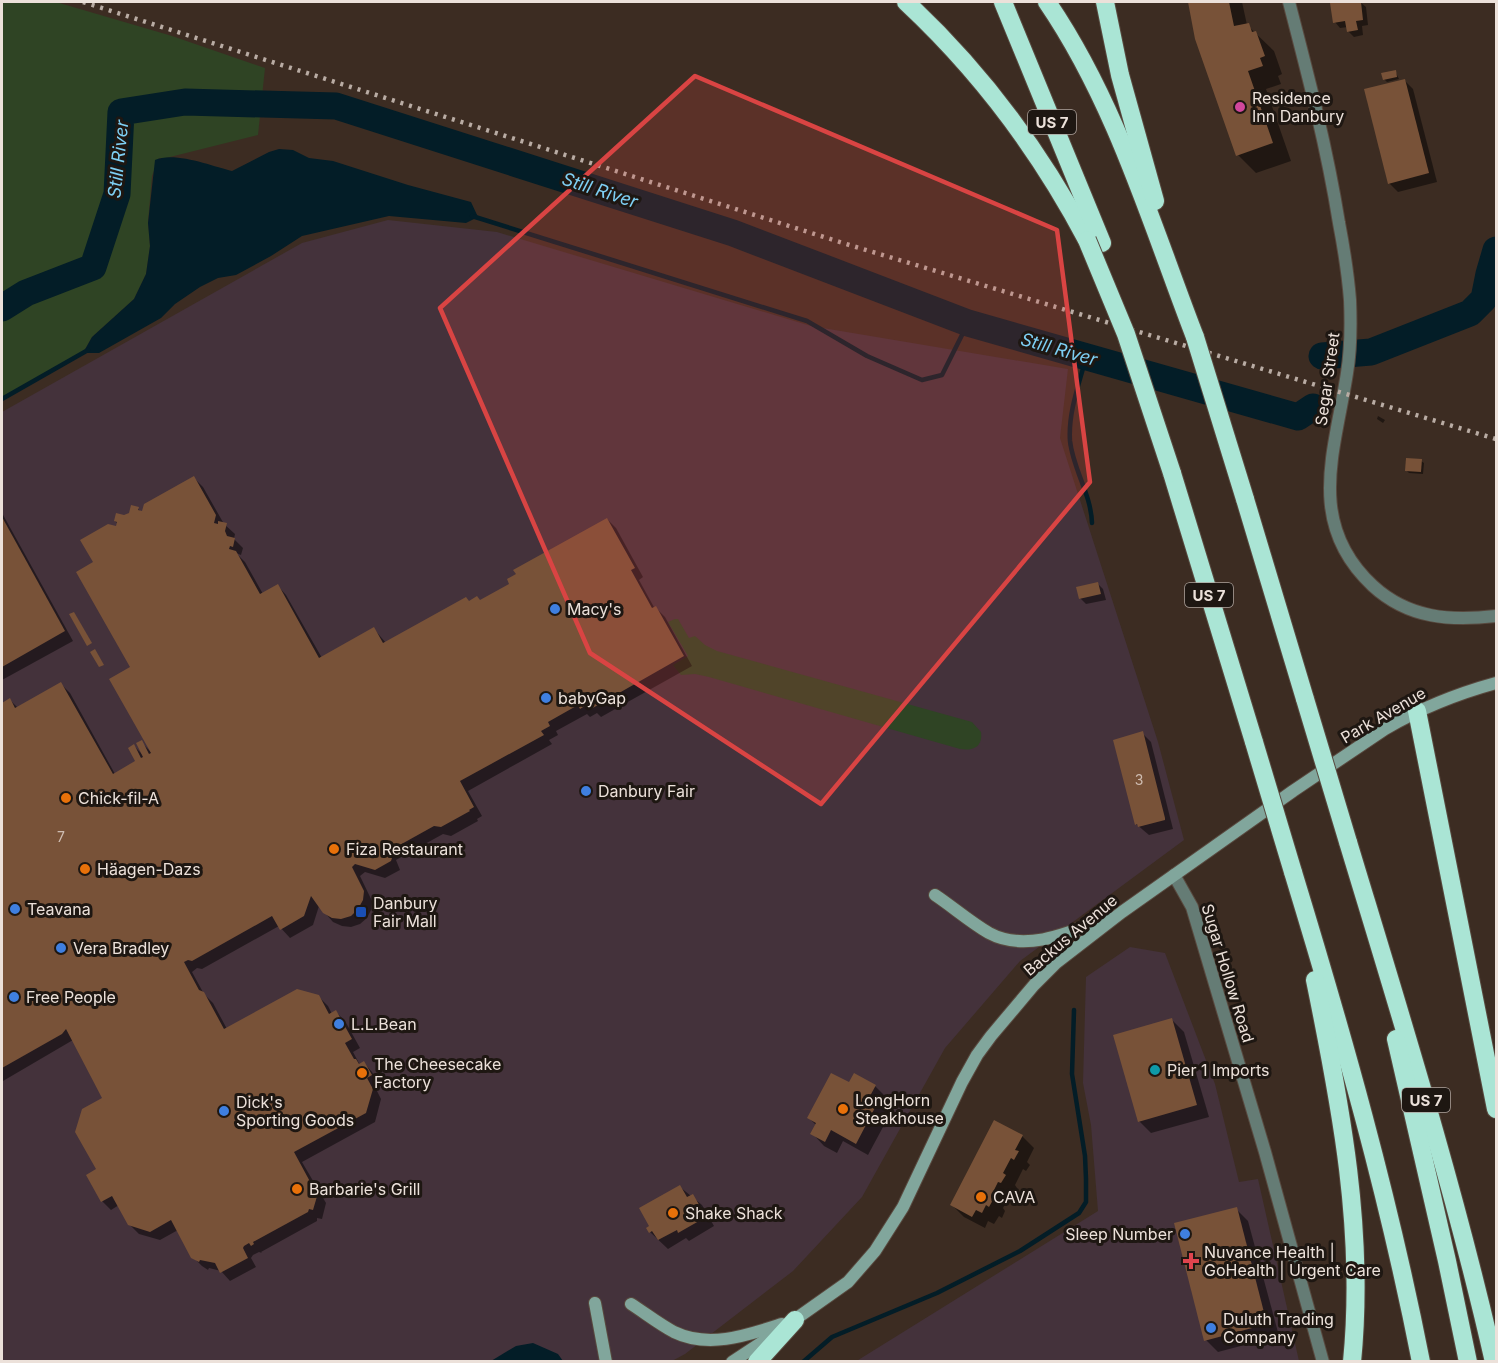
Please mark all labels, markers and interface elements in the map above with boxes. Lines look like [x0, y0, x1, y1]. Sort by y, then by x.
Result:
place label: Residence Inn Danbury [1252, 88, 1344, 126]
marker: Residence Inn Danbury [1233, 100, 1247, 114]
road number: US 7 [1028, 110, 1076, 134]
water label: Still River [103, 118, 133, 199]
water label: Still River [559, 168, 642, 212]
water label: Still River [1018, 328, 1101, 370]
street label: Segar Street [1311, 331, 1343, 427]
road number: US 7 [1185, 583, 1233, 607]
place label: Macy's [567, 599, 622, 619]
marker: Macy's [548, 602, 562, 616]
street label: Park Avenue [1337, 683, 1429, 747]
place label: babyGap [558, 688, 626, 708]
marker: babyGap [539, 691, 553, 705]
house number: 3 [1135, 771, 1143, 788]
place label: Danbury Fair [598, 781, 695, 801]
marker: Danbury Fair [579, 784, 593, 798]
place label: Chick-fil-A [78, 788, 159, 808]
marker: Chick-fil-A [59, 791, 73, 805]
house number: 7 [57, 828, 65, 845]
place label: Fiza Restaurant [346, 839, 463, 859]
marker: Fiza Restaurant [327, 842, 341, 856]
place label: Häagen-Dazs [97, 859, 201, 879]
marker: Häagen-Dazs [78, 862, 92, 876]
street label: Backus Avenue [1019, 890, 1121, 980]
place label: Danbury Fair Mall [373, 893, 438, 931]
place label: Teavana [27, 899, 91, 919]
street label: Sugar Hollow Road [1197, 901, 1259, 1045]
marker: Teavana [8, 902, 22, 916]
marker: Danbury Fair Mall [354, 905, 368, 919]
place label: Vera Bradley [73, 938, 169, 958]
marker: Vera Bradley [54, 941, 68, 955]
place label: Free People [26, 987, 116, 1007]
marker: Free People [7, 990, 21, 1004]
place label: L.L.Bean [351, 1014, 417, 1034]
marker: L.L.Bean [332, 1017, 346, 1031]
place label: The Cheesecake Factory [374, 1054, 501, 1092]
place label: Pier 1 Imports [1167, 1060, 1269, 1080]
marker: Pier 1 Imports [1148, 1063, 1162, 1077]
marker: The Cheesecake Factory [355, 1066, 369, 1080]
road number: US 7 [1402, 1088, 1450, 1112]
place label: LongHorn Steakhouse [855, 1090, 944, 1128]
place label: Dick's Sporting Goods [236, 1092, 354, 1130]
marker: LongHorn Steakhouse [836, 1102, 850, 1116]
marker: Dick's Sporting Goods [217, 1104, 231, 1118]
place label: Barbarie's Grill [309, 1179, 420, 1199]
marker: Barbarie's Grill [290, 1182, 304, 1196]
place label: CAVA [993, 1187, 1035, 1207]
marker: CAVA [974, 1190, 988, 1204]
place label: Shake Shack [685, 1203, 783, 1223]
marker: Shake Shack [666, 1206, 680, 1220]
place label: Sleep Number [1065, 1224, 1173, 1244]
marker: Sleep Number [1178, 1227, 1192, 1241]
place label: Nuvance Health | GoHealth | Urgent Care [1204, 1242, 1381, 1280]
marker: Nuvance Health | GoHealth | Urgent Care [1182, 1252, 1200, 1270]
place label: Duluth Trading Company [1223, 1309, 1334, 1347]
marker: Duluth Trading Company [1204, 1321, 1218, 1335]

